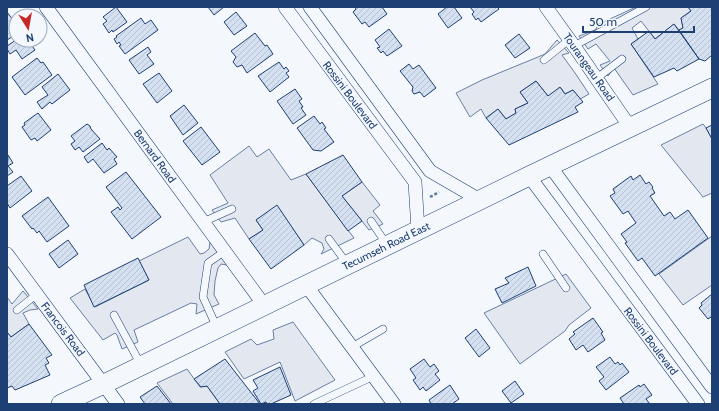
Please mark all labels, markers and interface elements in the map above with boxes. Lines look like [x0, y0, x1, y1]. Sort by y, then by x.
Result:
north arrow [8, 8, 48, 48]
scale bar [583, 8, 694, 34]
text: 50 m [589, 14, 617, 29]
text: N [25, 30, 35, 45]
street label: Tourangeau Road [560, 30, 618, 104]
street label: Rossini Boulevard [320, 58, 380, 132]
street label: Bernard Road [131, 126, 179, 186]
street label: Tecumseh Road East [340, 219, 432, 273]
street label: Francois Road [38, 299, 88, 359]
street label: Rossini Boulevard [621, 304, 681, 378]

